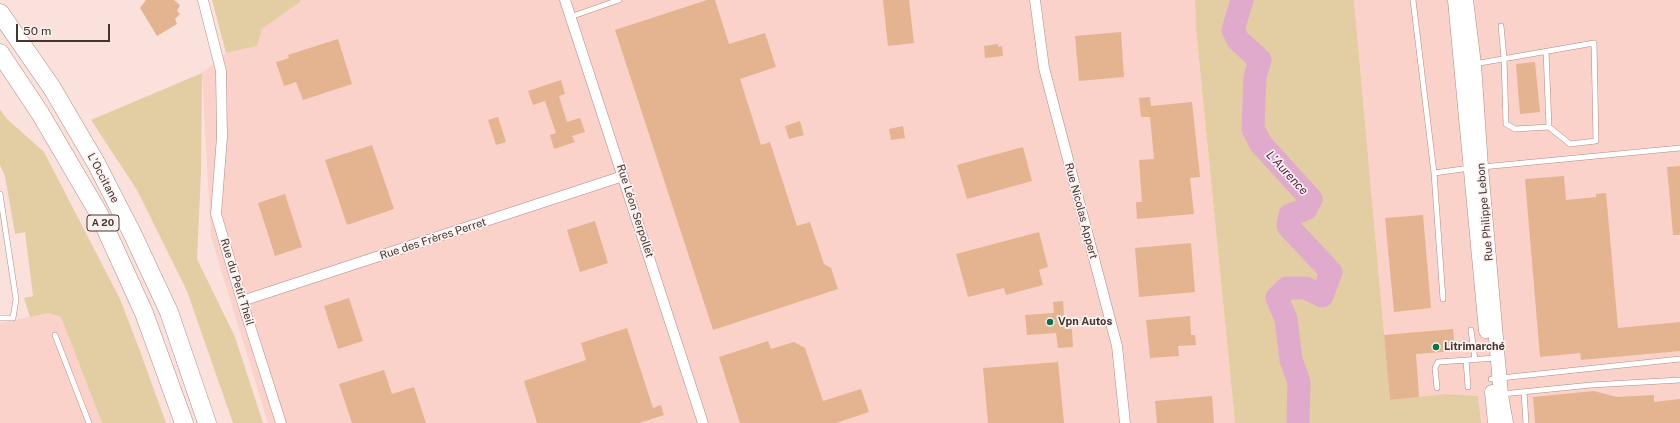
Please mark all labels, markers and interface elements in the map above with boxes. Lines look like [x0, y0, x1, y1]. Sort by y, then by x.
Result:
scale bar [18, 16, 112, 42]
text: 50 m [23, 24, 51, 38]
water label: L'Aurence [1263, 148, 1311, 198]
street label: L'Occitane [84, 151, 122, 205]
street label: Rue Nicolas Appert [1062, 162, 1100, 260]
street label: Rue Philippe Lebon [1474, 162, 1496, 262]
street label: Rue Léon Serpollet [614, 163, 656, 259]
road number: A 20 [87, 215, 119, 231]
street label: Rue des Frères Perret [378, 216, 488, 262]
street label: Rue du Petit Theil [217, 237, 257, 327]
place label: Vpn Autos [1058, 315, 1112, 329]
marker: Vpn Autos [1045, 317, 1055, 327]
place label: Litrimarché [1444, 340, 1505, 354]
marker: Litrimarché [1431, 342, 1441, 352]

